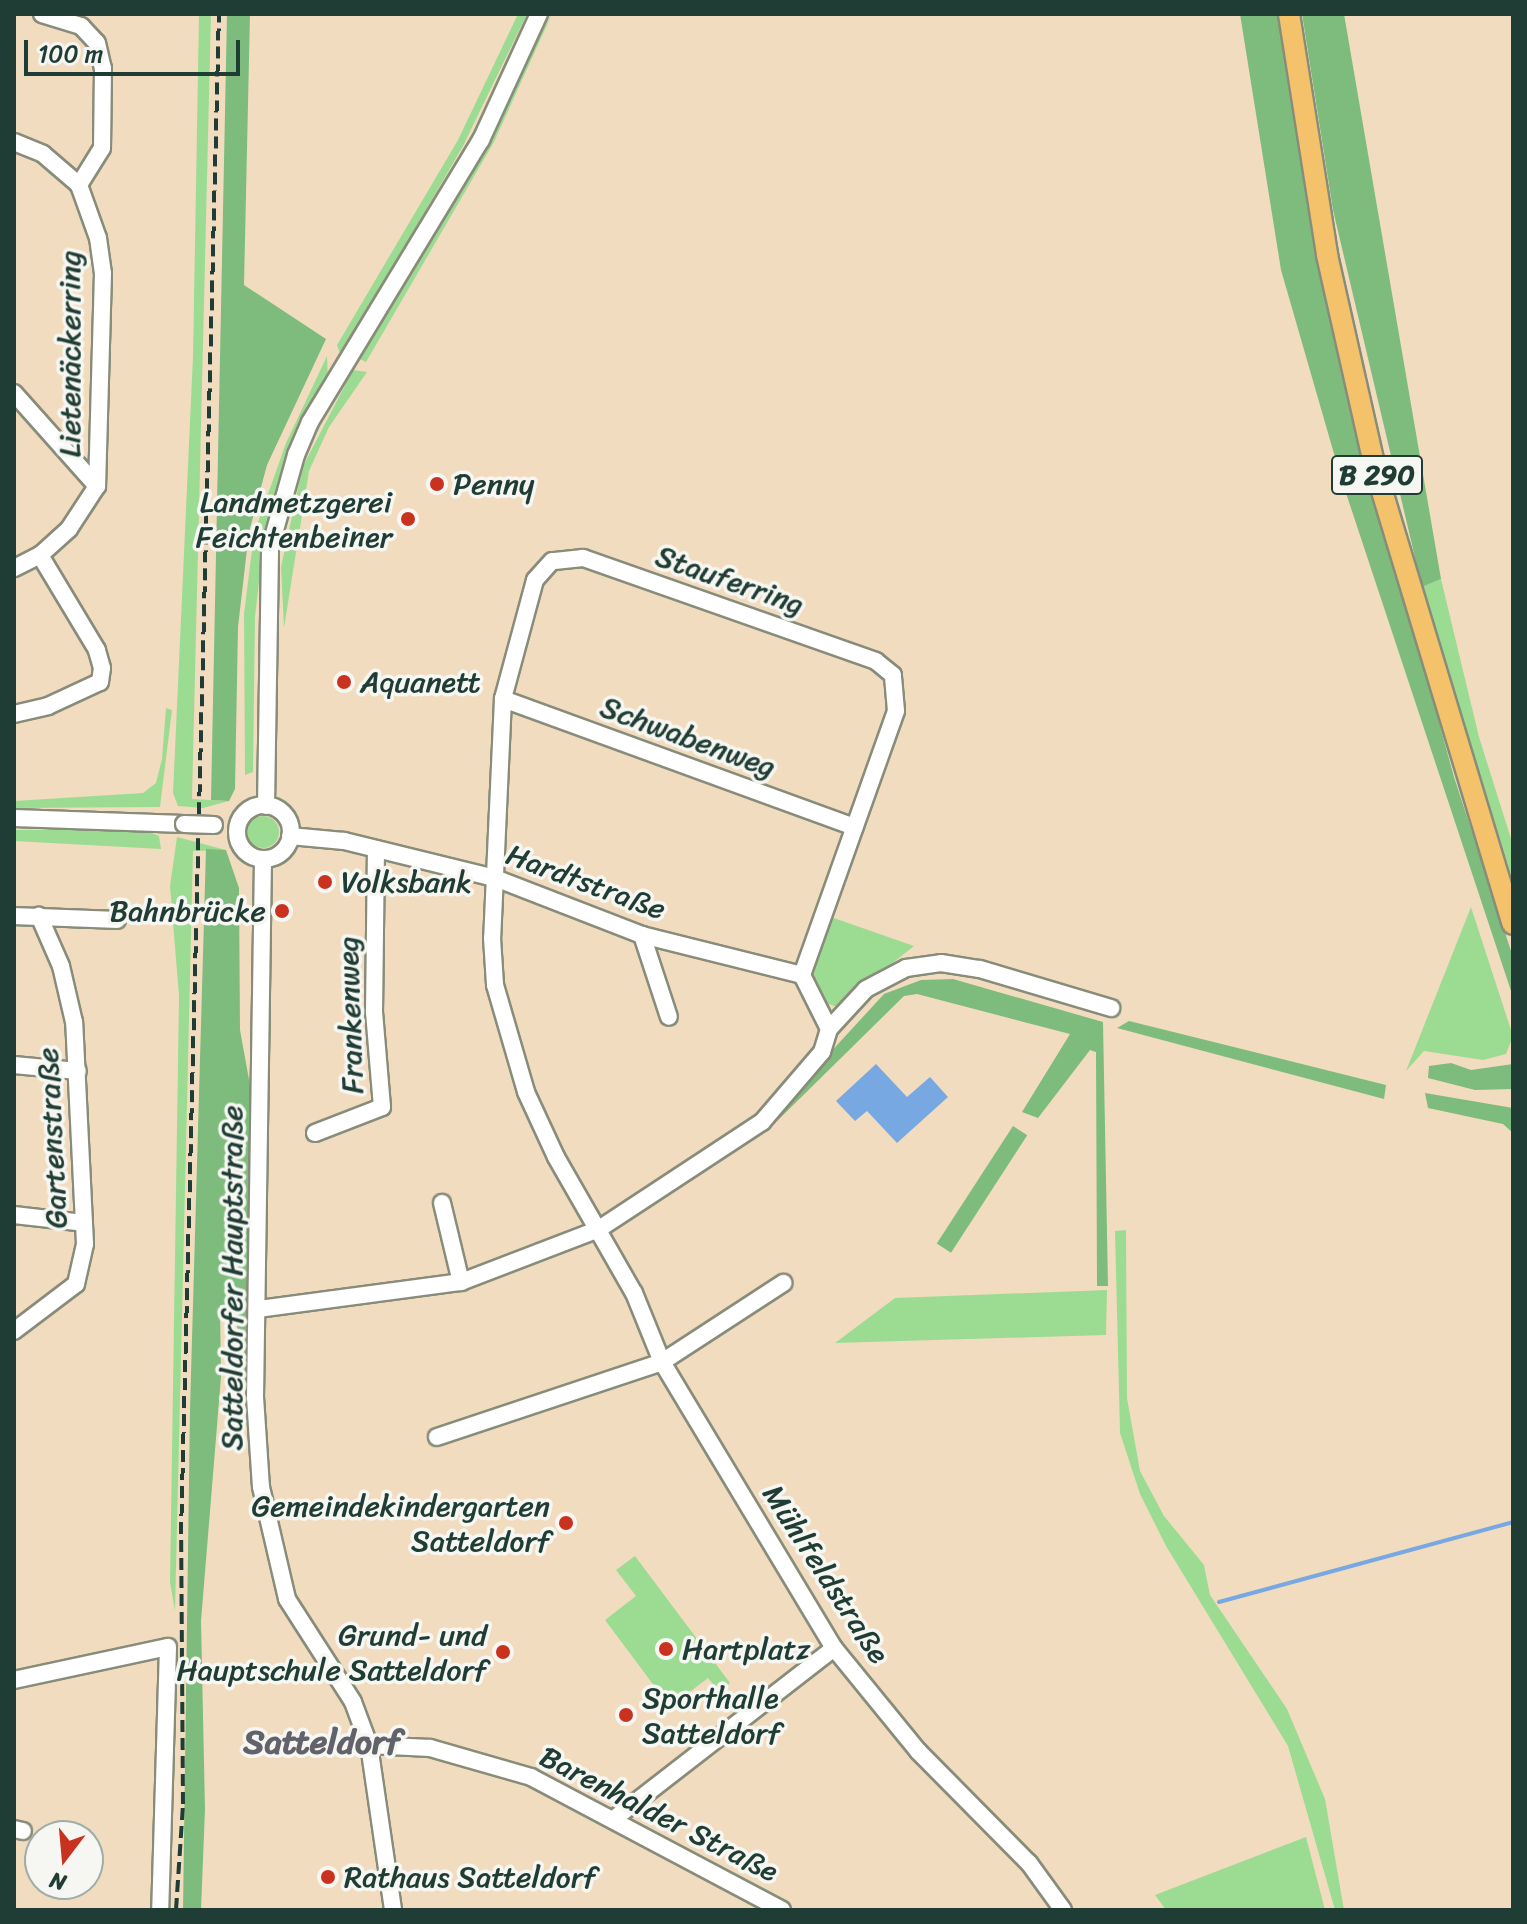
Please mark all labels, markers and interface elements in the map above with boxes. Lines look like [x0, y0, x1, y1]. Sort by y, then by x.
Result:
scale bar [28, 24, 244, 74]
text: 100 m [38, 33, 103, 75]
street label: Lietenäckerring [52, 251, 88, 457]
road number: B 290 [1331, 451, 1423, 499]
place label: Penny [453, 466, 534, 502]
marker: Penny [428, 475, 446, 493]
place label: Landmetzgerei Feichtenbeiner [196, 484, 392, 554]
marker: Landmetzgerei Feichtenbeiner [399, 510, 417, 528]
street label: Stauferring [651, 538, 809, 622]
place label: Aquanett [360, 664, 481, 700]
marker: Aquanett [335, 673, 353, 691]
street label: Schwabenweg [596, 689, 780, 785]
street label: Hardtstraße [501, 837, 671, 927]
place label: Volksbank [341, 864, 472, 900]
marker: Volksbank [316, 873, 334, 891]
place label: Bahnbrücke [109, 893, 266, 929]
marker: Bahnbrücke [273, 902, 291, 920]
street label: Frankenweg [329, 936, 371, 1094]
street label: Gartenstraße [29, 1047, 75, 1229]
street label: Satteldorfer Hauptstraße [214, 1106, 250, 1450]
street label: Mühlfeldstraße [755, 1478, 897, 1670]
place label: Gemeindekindergarten Satteldorf [252, 1488, 550, 1558]
marker: Gemeindekindergarten Satteldorf [557, 1514, 575, 1532]
place label: Grund- und Hauptschule Satteldorf [176, 1617, 487, 1688]
place label: Hartplatz [682, 1631, 811, 1667]
marker: Hartplatz [657, 1640, 675, 1658]
marker: Grund- und Hauptschule Satteldorf [494, 1643, 512, 1661]
place label: Sporthalle Satteldorf [642, 1680, 781, 1750]
marker: Sporthalle Satteldorf [617, 1706, 635, 1724]
district label: Satteldorf [243, 1723, 401, 1763]
street label: Barenhalder Straße [533, 1738, 785, 1890]
north arrow [24, 1820, 104, 1900]
place label: Rathaus Satteldorf [344, 1859, 596, 1895]
text: N [45, 1861, 71, 1902]
marker: Rathaus Satteldorf [319, 1868, 337, 1886]

